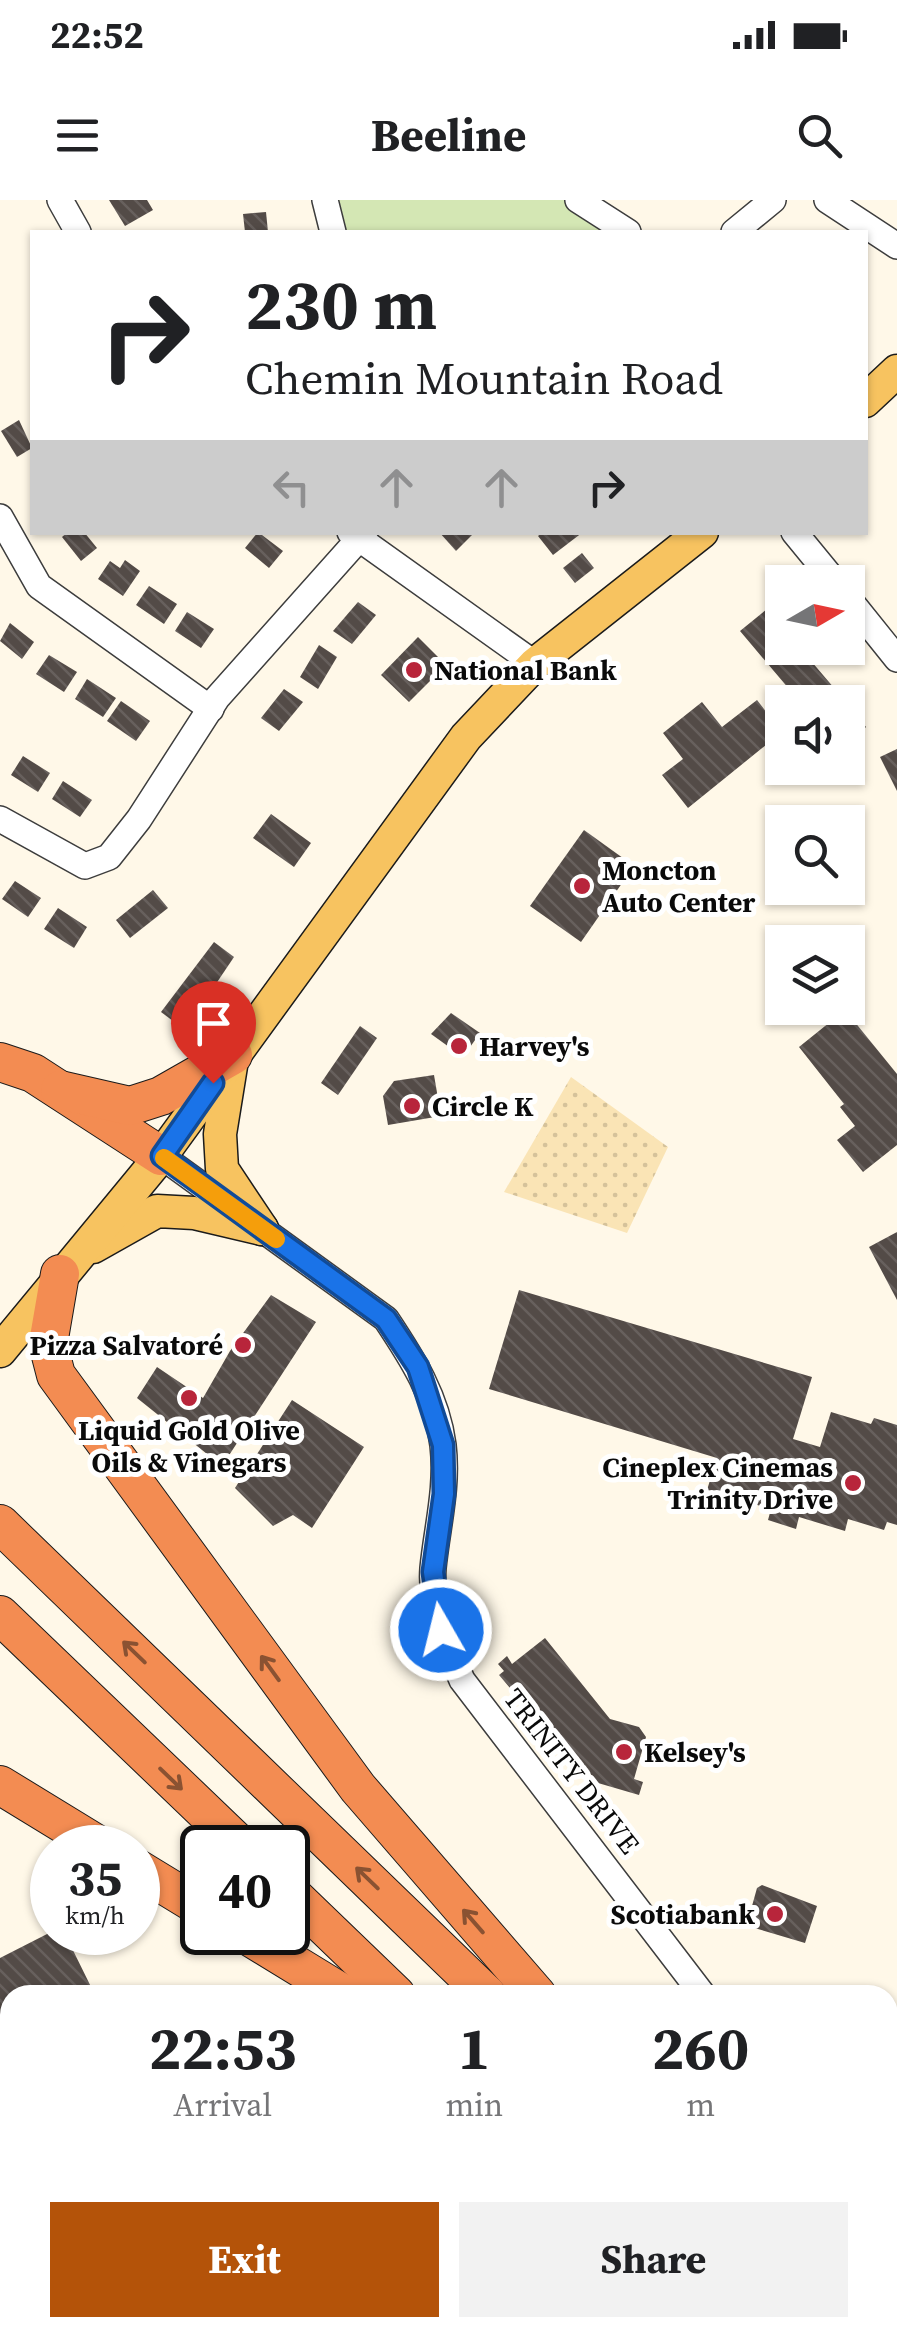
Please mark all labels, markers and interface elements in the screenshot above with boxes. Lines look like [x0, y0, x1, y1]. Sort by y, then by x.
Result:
text: 22:52 [50, 9, 144, 61]
text: Beeline [371, 104, 526, 166]
icon: menu [50, 108, 105, 163]
icon: search [792, 108, 847, 163]
text: 230 m [245, 256, 437, 352]
icon: right [80, 270, 210, 400]
text: Chemin Mountain Road [245, 347, 723, 409]
icon: left [264, 460, 319, 515]
icon: ahead [369, 460, 424, 515]
icon: ahead [474, 460, 529, 515]
icon: right [579, 460, 634, 515]
north arrow [765, 565, 865, 665]
map controls [765, 565, 865, 1025]
place label: National Bank [434, 651, 617, 689]
marker: National Bank [403, 659, 425, 681]
button: sound [765, 685, 865, 785]
button: search [765, 805, 865, 905]
place label: Moncton Auto Center [602, 851, 755, 921]
marker: Moncton Auto Center [571, 875, 593, 897]
button: layers [765, 925, 865, 1025]
pin [171, 981, 256, 1084]
icon: arrive [186, 996, 241, 1051]
place label: Harvey's [479, 1027, 590, 1065]
marker: Harvey's [448, 1035, 470, 1057]
place label: Circle K [432, 1087, 534, 1125]
marker: Circle K [401, 1095, 423, 1117]
place label: Pizza Salvatoré [30, 1326, 223, 1364]
marker: Pizza Salvatoré [232, 1334, 254, 1356]
marker: Liquid Gold Olive Oils & Vinegars [178, 1387, 200, 1409]
place label: Liquid Gold Olive Oils & Vinegars [78, 1411, 300, 1481]
place label: Cineplex Cinemas Trinity Drive [602, 1448, 833, 1518]
marker: Cineplex Cinemas Trinity Drive [842, 1472, 864, 1494]
position arrow [389, 1578, 493, 1682]
one-way arrow [123, 1640, 147, 1664]
one-way arrow [260, 1655, 281, 1682]
street label: TRINITY DRIVE [495, 1681, 649, 1861]
place label: Kelsey's [644, 1733, 746, 1771]
marker: Kelsey's [613, 1741, 635, 1763]
one-way arrow [159, 1767, 183, 1791]
speed limit sign: 40 [180, 1825, 310, 1955]
text: 35 [68, 1843, 122, 1912]
one-way arrow [356, 1866, 380, 1890]
place label: Scotiabank [611, 1895, 755, 1933]
text: km/h [65, 1898, 125, 1932]
marker: Scotiabank [764, 1903, 786, 1925]
one-way arrow [462, 1909, 485, 1934]
text: 22:53 [149, 2007, 297, 2089]
text: 1 [458, 2007, 491, 2089]
text: 260 [652, 2007, 749, 2089]
text: Arrival [173, 2083, 272, 2127]
text: min [445, 2083, 503, 2127]
text: m [686, 2083, 715, 2127]
button: Exit [50, 2202, 439, 2317]
button: Share [459, 2202, 848, 2317]

